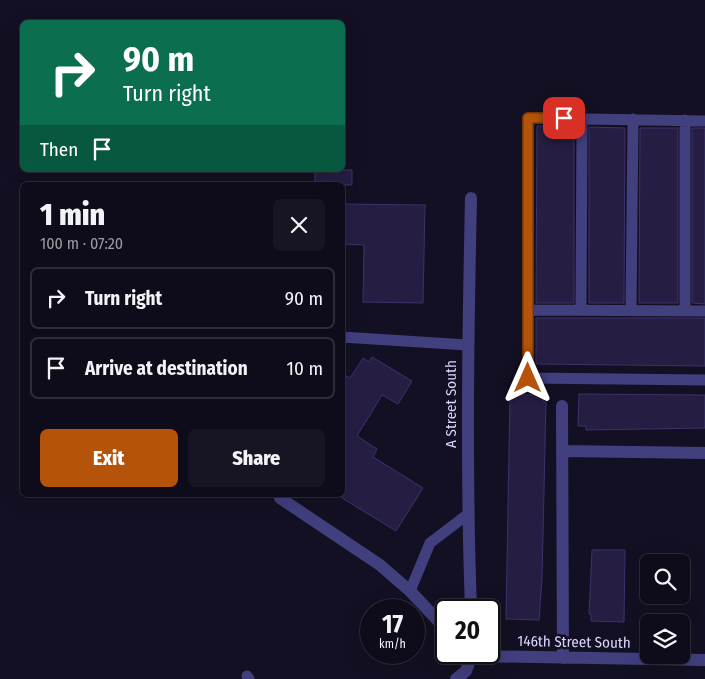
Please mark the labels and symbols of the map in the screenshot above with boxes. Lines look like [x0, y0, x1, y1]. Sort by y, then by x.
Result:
pin [543, 97, 585, 139]
position arrow [501, 351, 553, 403]
street label: A Street South [442, 360, 460, 448]
speed limit sign: 20 [435, 599, 500, 664]
street label: 146th Street South [517, 632, 631, 652]

